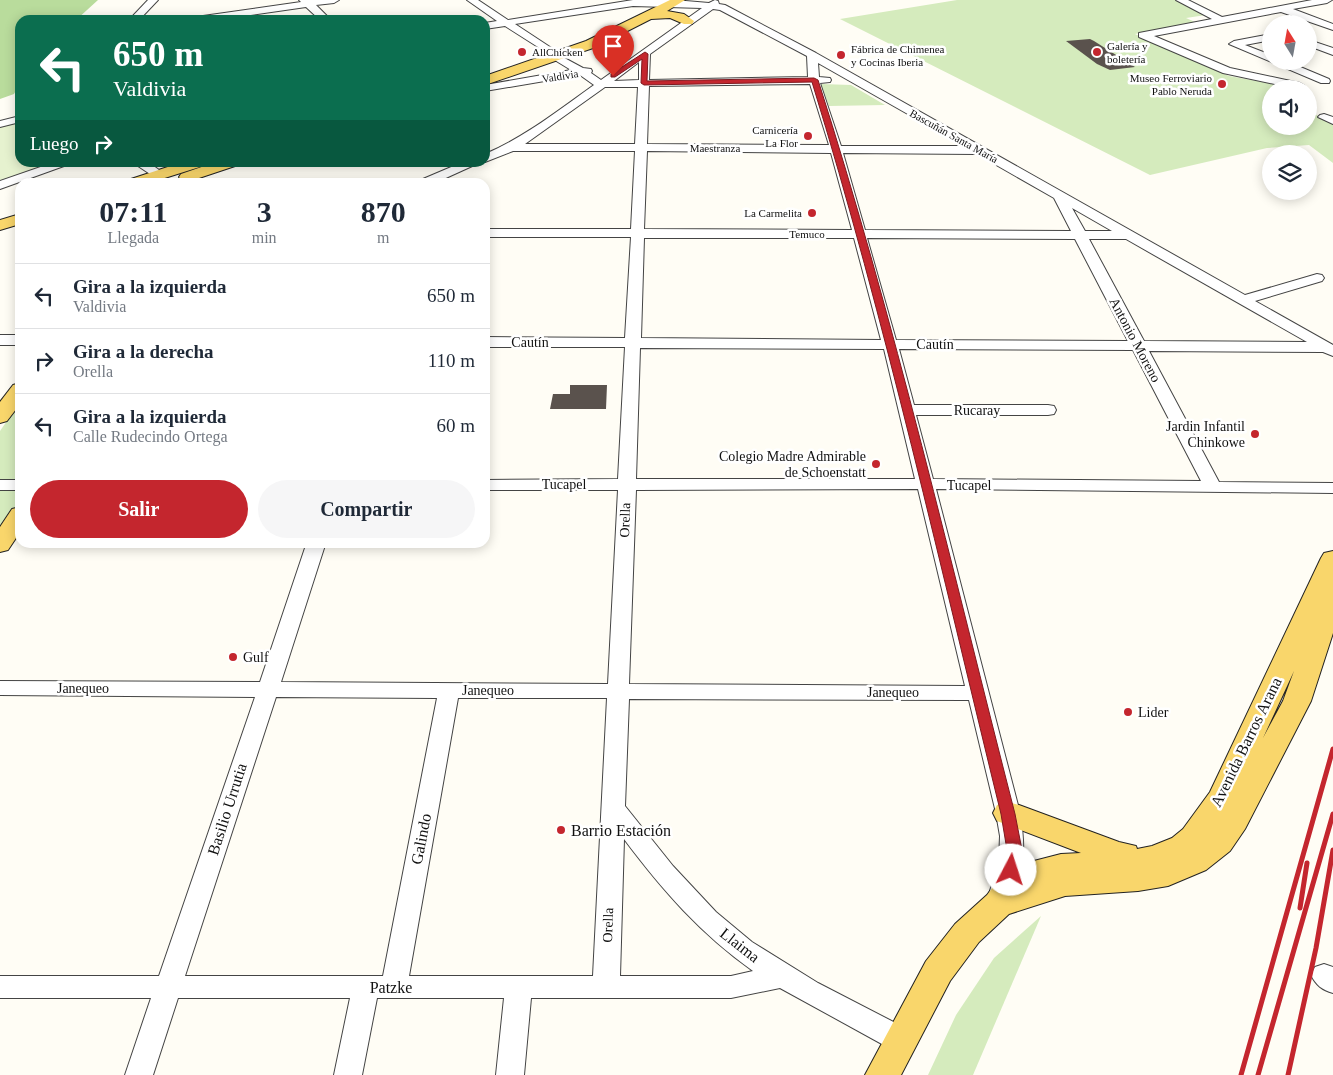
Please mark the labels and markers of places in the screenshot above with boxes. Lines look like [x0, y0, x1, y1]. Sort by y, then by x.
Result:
pin [592, 25, 634, 76]
place label: Galería y boletería [1107, 40, 1148, 65]
place label: Fábrica de Chimenea y Cocinas Iberia [851, 43, 945, 68]
marker: AllChicken [516, 46, 528, 58]
place label: AllChicken [532, 46, 583, 58]
marker: Galería y boletería [1091, 46, 1103, 58]
marker: Fábrica de Chimenea y Cocinas Iberia [835, 49, 847, 61]
place label: Museo Ferroviario Pablo Neruda [1130, 72, 1212, 97]
marker: Museo Ferroviario Pablo Neruda [1216, 78, 1228, 90]
place label: Carnicería La Flor [752, 124, 798, 149]
marker: Carnicería La Flor [802, 130, 814, 142]
place label: La Carmelita [744, 207, 802, 219]
marker: La Carmelita [806, 207, 818, 219]
place label: Jardin Infantil Chinkowe [1166, 419, 1245, 450]
marker: Jardin Infantil Chinkowe [1249, 428, 1261, 440]
place label: Colegio Madre Admirable de Schoenstatt [719, 449, 866, 480]
marker: Colegio Madre Admirable de Schoenstatt [870, 458, 882, 470]
place label: Gulf [243, 650, 269, 665]
marker: Gulf [227, 651, 239, 663]
place label: Lider [1138, 705, 1169, 720]
marker: Lider [1122, 706, 1134, 718]
place label: Barrio Estación [571, 822, 671, 839]
marker: Barrio Estación [555, 824, 567, 836]

